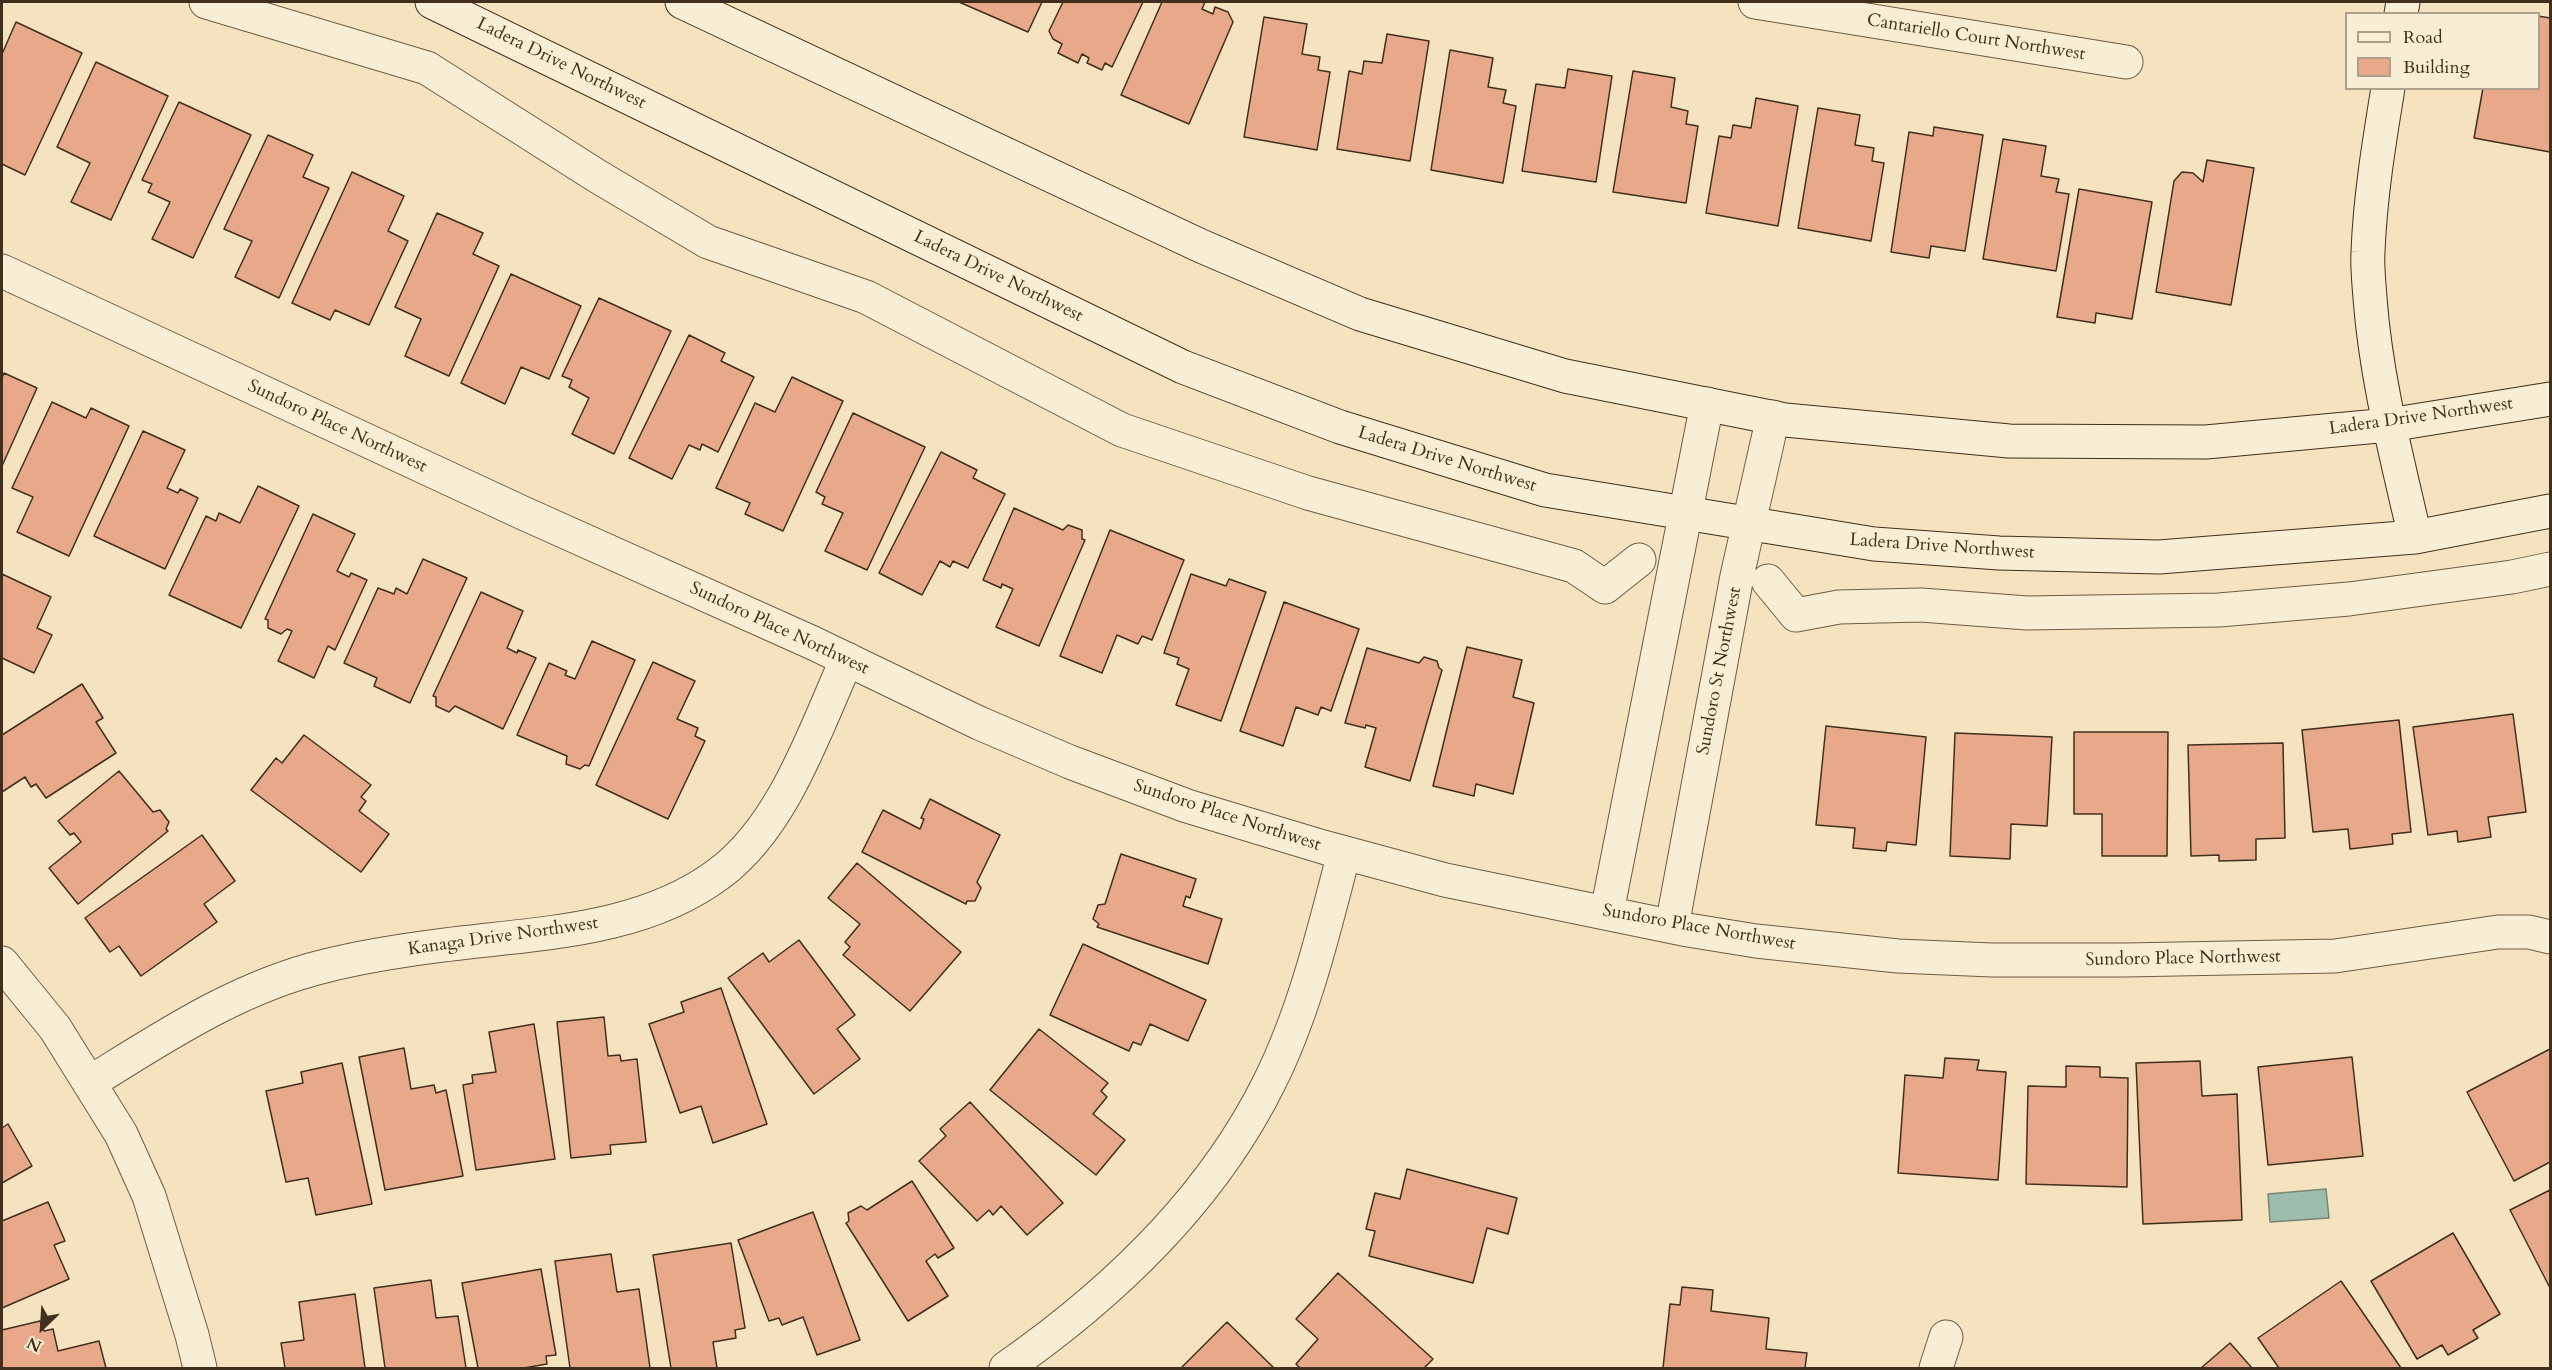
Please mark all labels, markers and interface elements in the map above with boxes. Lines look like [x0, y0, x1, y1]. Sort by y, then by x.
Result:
street label: Cantariello Court Northwest [1865, 10, 2087, 66]
legend [2345, 12, 2540, 90]
street label: Ladera Drive Northwest [473, 14, 649, 114]
text: Road [2403, 25, 2443, 50]
text: Building [2403, 55, 2470, 80]
street label: Ladera Drive Northwest [910, 227, 1086, 327]
street label: Sundoro Place Northwest [244, 376, 430, 478]
street label: Ladera Drive Northwest [2328, 393, 2514, 441]
street label: Ladera Drive Northwest [1355, 423, 1539, 497]
street label: Ladera Drive Northwest [1849, 530, 2035, 564]
street label: Sundoro Place Northwest [686, 578, 872, 680]
street label: Sundoro St Northwest [1693, 585, 1747, 757]
street label: Sundoro Place Northwest [1131, 776, 1323, 856]
street label: Sundoro Place Northwest [1601, 900, 1797, 956]
street label: Kanaga Drive Northwest [407, 913, 599, 961]
street label: Sundoro Place Northwest [2085, 946, 2281, 972]
north arrow [12, 1298, 72, 1358]
text: N [23, 1331, 45, 1357]

